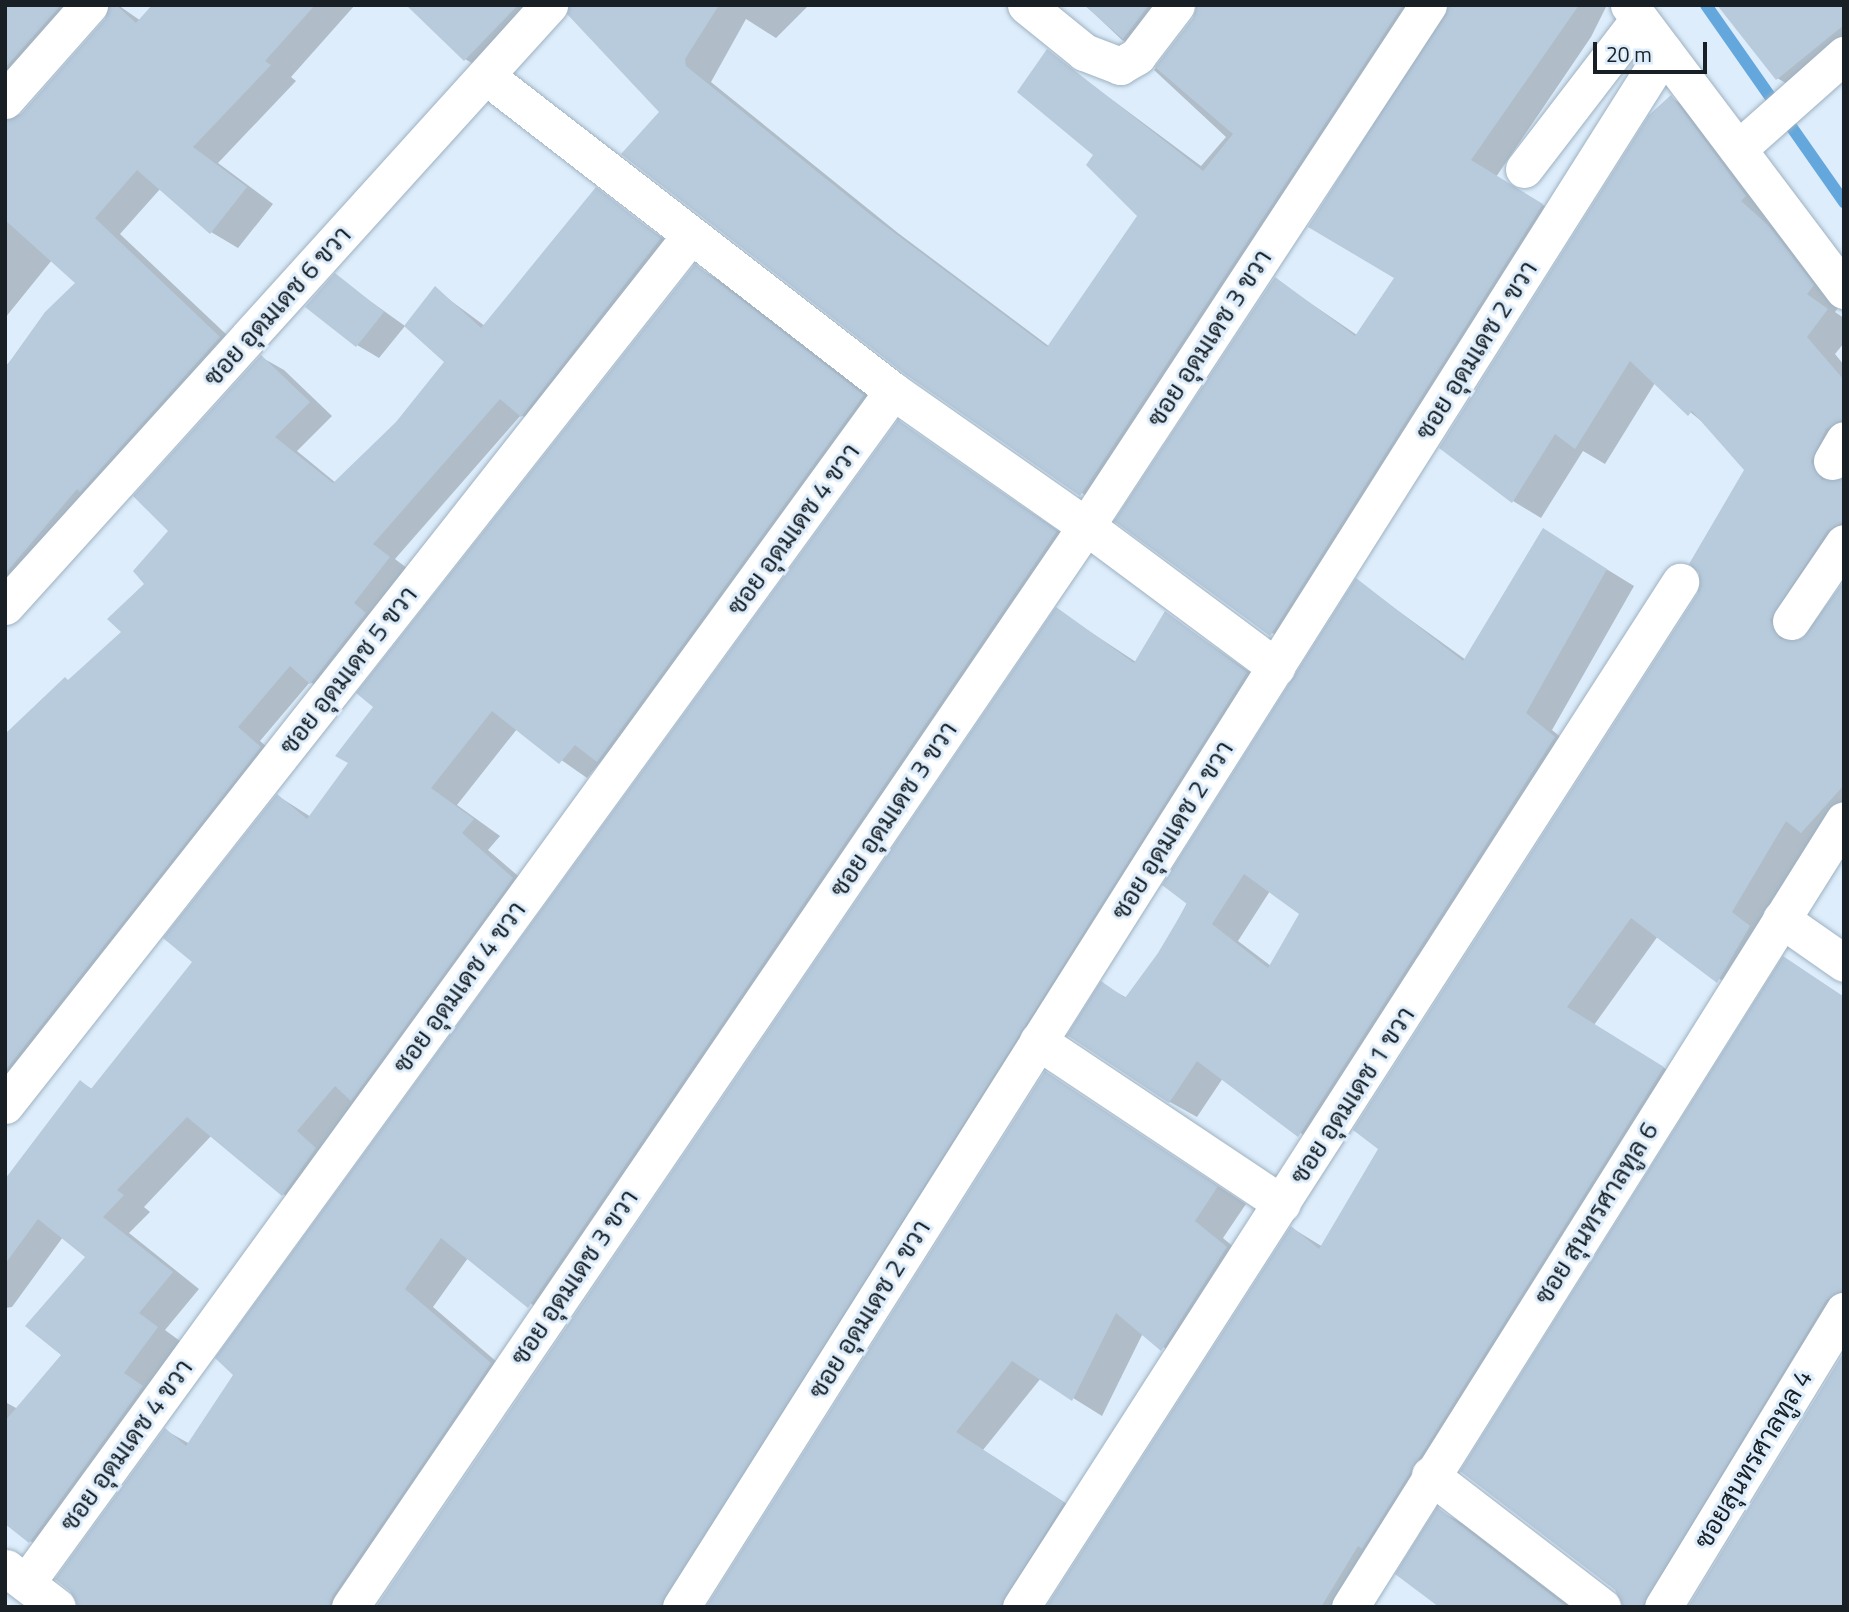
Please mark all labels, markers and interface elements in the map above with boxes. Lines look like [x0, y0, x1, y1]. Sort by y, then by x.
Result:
scale bar [1597, 28, 1711, 72]
text: 20 m [1606, 38, 1652, 70]
street label: ซอย อุดมเดช 6 ขวา [197, 219, 357, 393]
street label: ซอย อุดมเดช 3 ขวา [1140, 244, 1278, 432]
street label: ซอย อุดมเดช 2 ขวา [1408, 255, 1544, 445]
street label: ซอย อุดมเดช 4 ขวา [720, 437, 866, 621]
street label: ซอย อุดมเดช 5 ขวา [273, 580, 423, 760]
street label: ซอย อุดมเดช 3 ขวา [823, 715, 963, 903]
street label: ซอย อุดมเดช 2 ขวา [1104, 735, 1240, 925]
street label: ซอย อุดมเดช 4 ขวา [386, 895, 532, 1079]
street label: ซอย อุดมเดช 1 ขวา [1283, 1001, 1421, 1189]
street label: ซอย สุนทรศาลทูล 6 [1527, 1116, 1665, 1310]
street label: ซอย อุดมเดช 3 ขวา [504, 1183, 644, 1371]
street label: ซอย อุดมเดช 2 ขวา [801, 1214, 937, 1404]
street label: ซอย อุดมเดช 4 ขวา [53, 1353, 199, 1537]
street label: ซอยสุนทรศาลทูล 4 [1687, 1364, 1819, 1554]

